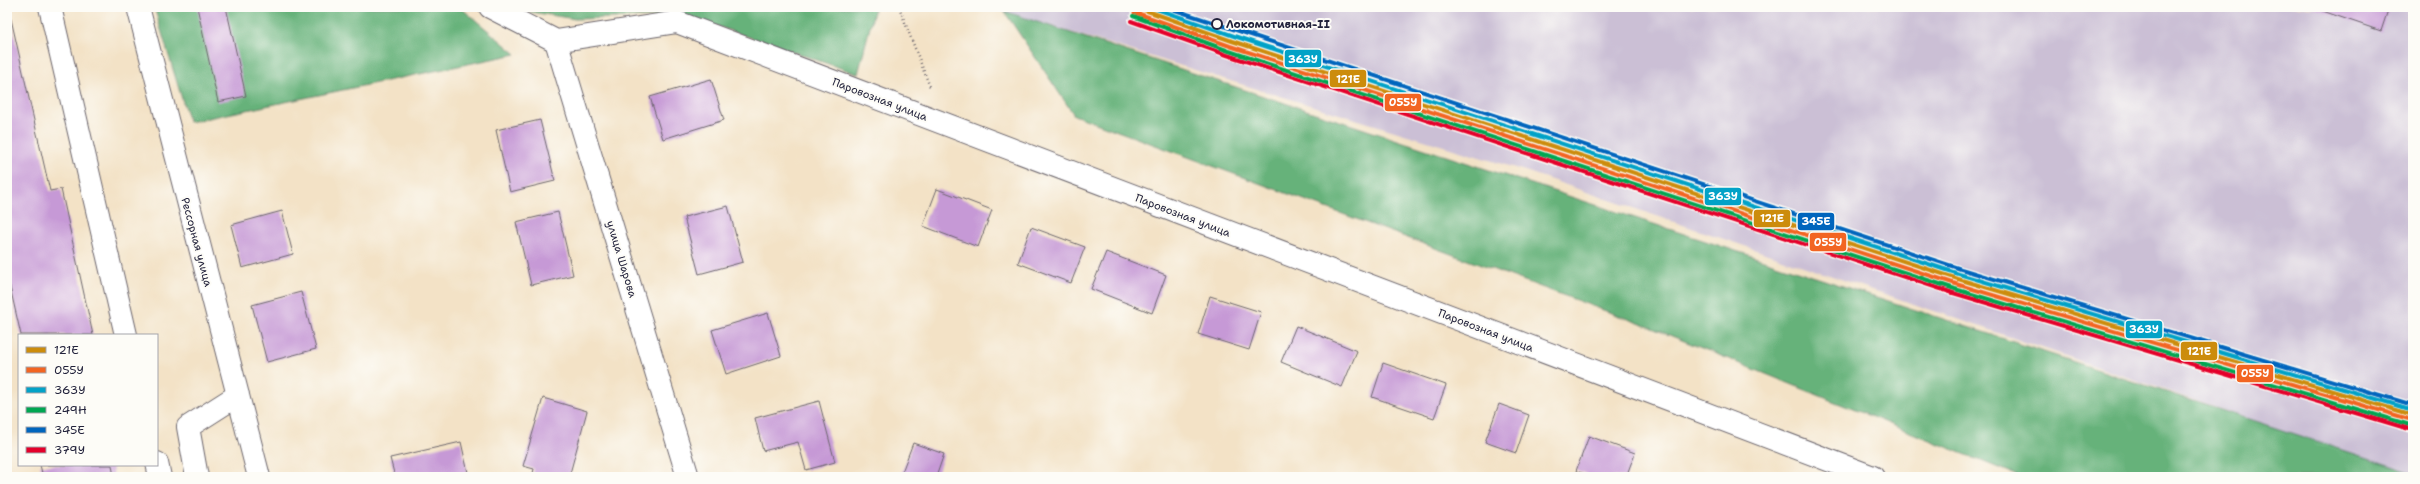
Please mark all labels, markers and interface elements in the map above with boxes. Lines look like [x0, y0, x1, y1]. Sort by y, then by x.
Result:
place label: Локомотивная-II [1226, 17, 1330, 32]
marker: Локомотивная-II [1211, 18, 1223, 30]
line badge: 363У [1284, 49, 1322, 68]
text: 363У [1288, 52, 1318, 67]
line badge: 121Е [1329, 69, 1367, 88]
text: 121Е [1336, 72, 1360, 87]
street label: Паровозная улица [830, 74, 930, 125]
line badge: 055У [1384, 93, 1422, 112]
text: 055У [1389, 95, 1417, 110]
line badge: 363У [1704, 187, 1742, 206]
text: 363У [1708, 189, 1738, 204]
street label: Паровозная улица [1133, 190, 1233, 241]
street label: Рессорная улица [177, 196, 216, 289]
line badge: 121Е [1753, 209, 1791, 228]
text: 121Е [1760, 211, 1784, 226]
line badge: 345Е [1797, 212, 1835, 231]
text: 345Е [1801, 214, 1831, 229]
street label: улица Шарова [603, 219, 640, 300]
line badge: 055У [1809, 232, 1847, 252]
text: 055У [1814, 235, 1842, 250]
street label: Паровозная улица [1436, 305, 1536, 356]
line badge: 363У [2125, 320, 2163, 339]
text: 363У [2129, 322, 2159, 337]
legend [18, 334, 158, 466]
line badge: 121Е [2180, 341, 2218, 361]
text: 121Е [54, 342, 79, 358]
text: 121Е [2187, 344, 2211, 359]
text: 055У [54, 362, 84, 378]
line badge: 055У [2236, 364, 2274, 383]
text: 055У [2241, 366, 2269, 381]
text: 363У [54, 382, 86, 398]
text: 249Н [54, 402, 87, 418]
text: 345Е [54, 422, 85, 438]
text: 379У [54, 442, 85, 458]

